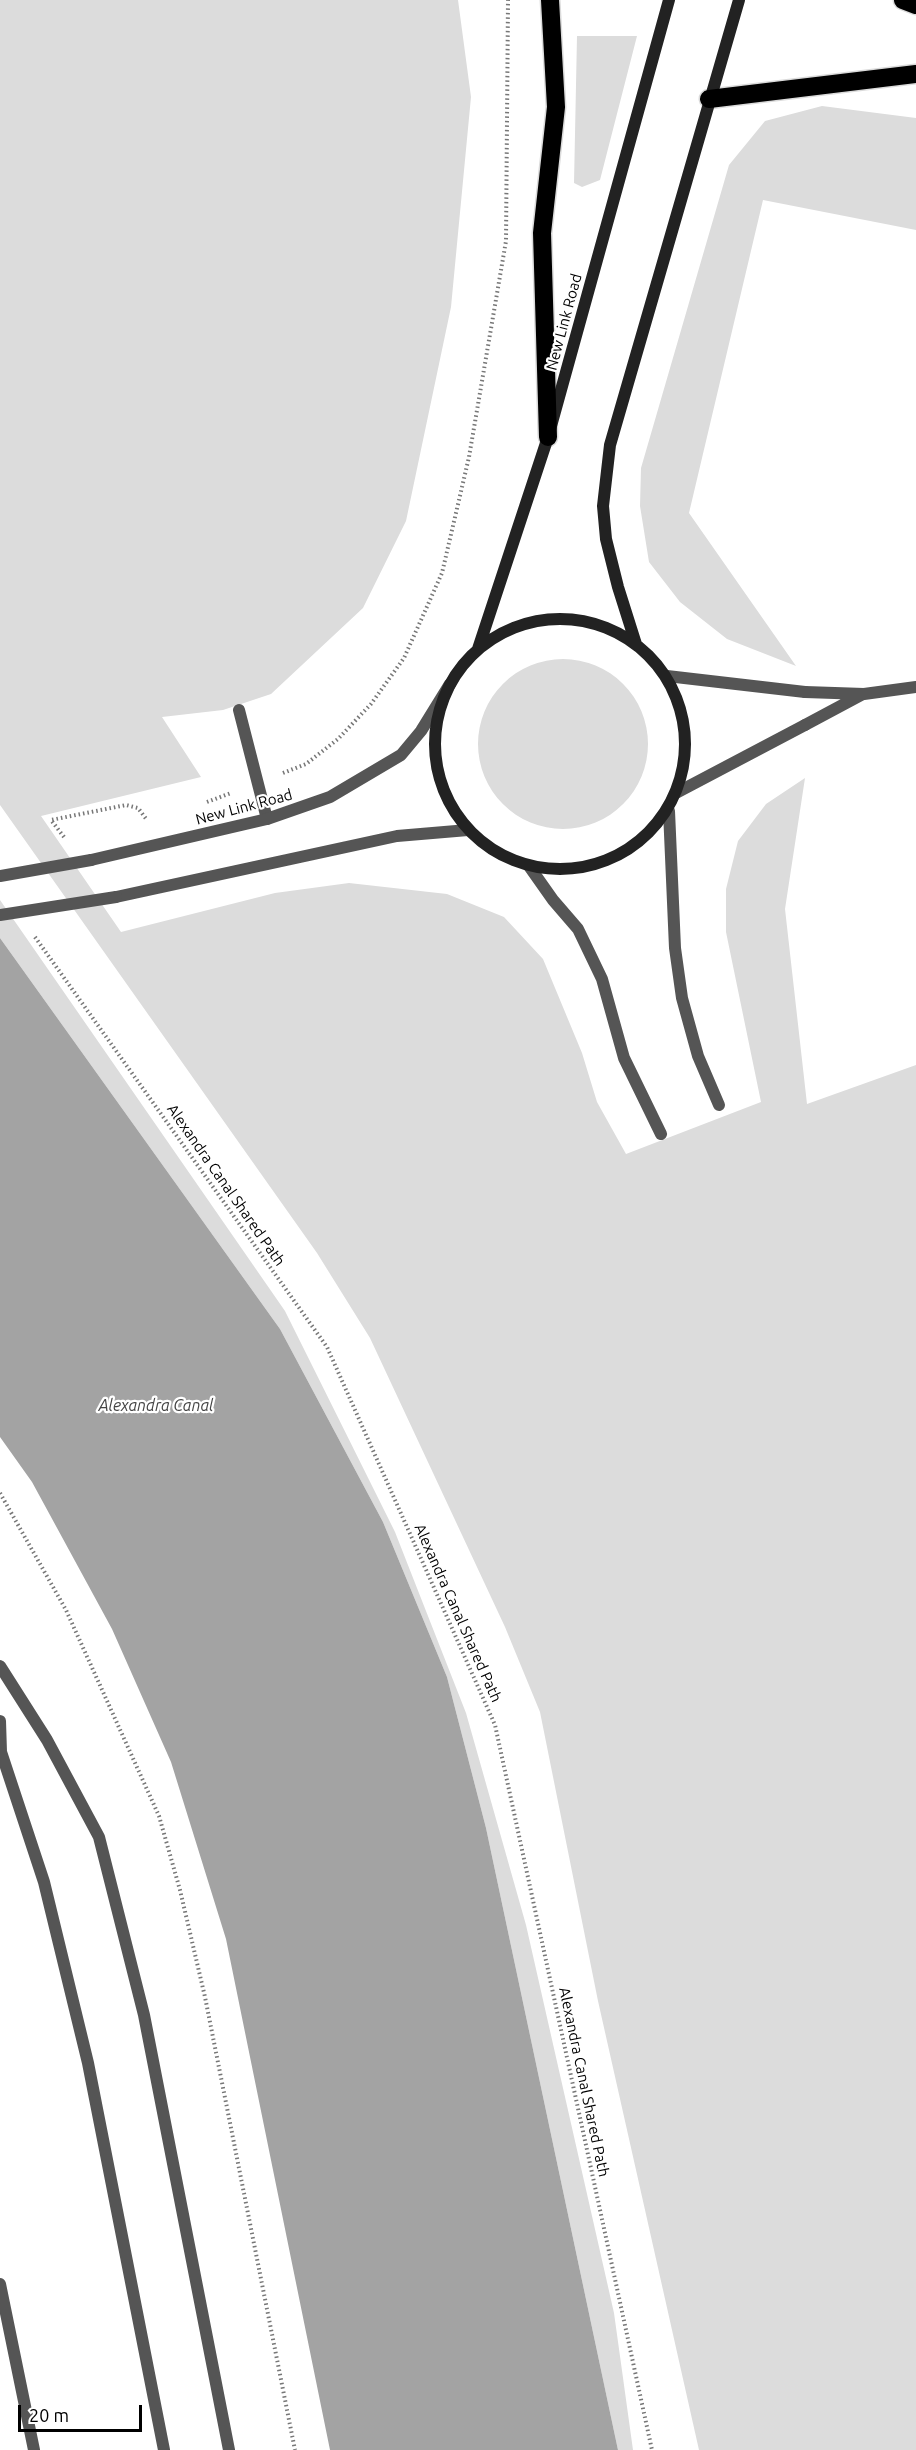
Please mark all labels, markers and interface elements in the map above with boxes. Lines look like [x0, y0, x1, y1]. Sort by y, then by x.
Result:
street label: New Link Road [542, 272, 586, 372]
street label: New Link Road [194, 785, 294, 829]
street label: Alexandra Canal Shared Path [163, 1101, 289, 1269]
water label: Alexandra Canal [98, 1396, 214, 1416]
street label: Alexandra Canal Shared Path [410, 1521, 506, 1705]
street label: Alexandra Canal Shared Path [555, 1986, 613, 2178]
scale bar [21, 2393, 146, 2431]
text: 20 m [29, 2405, 69, 2425]

